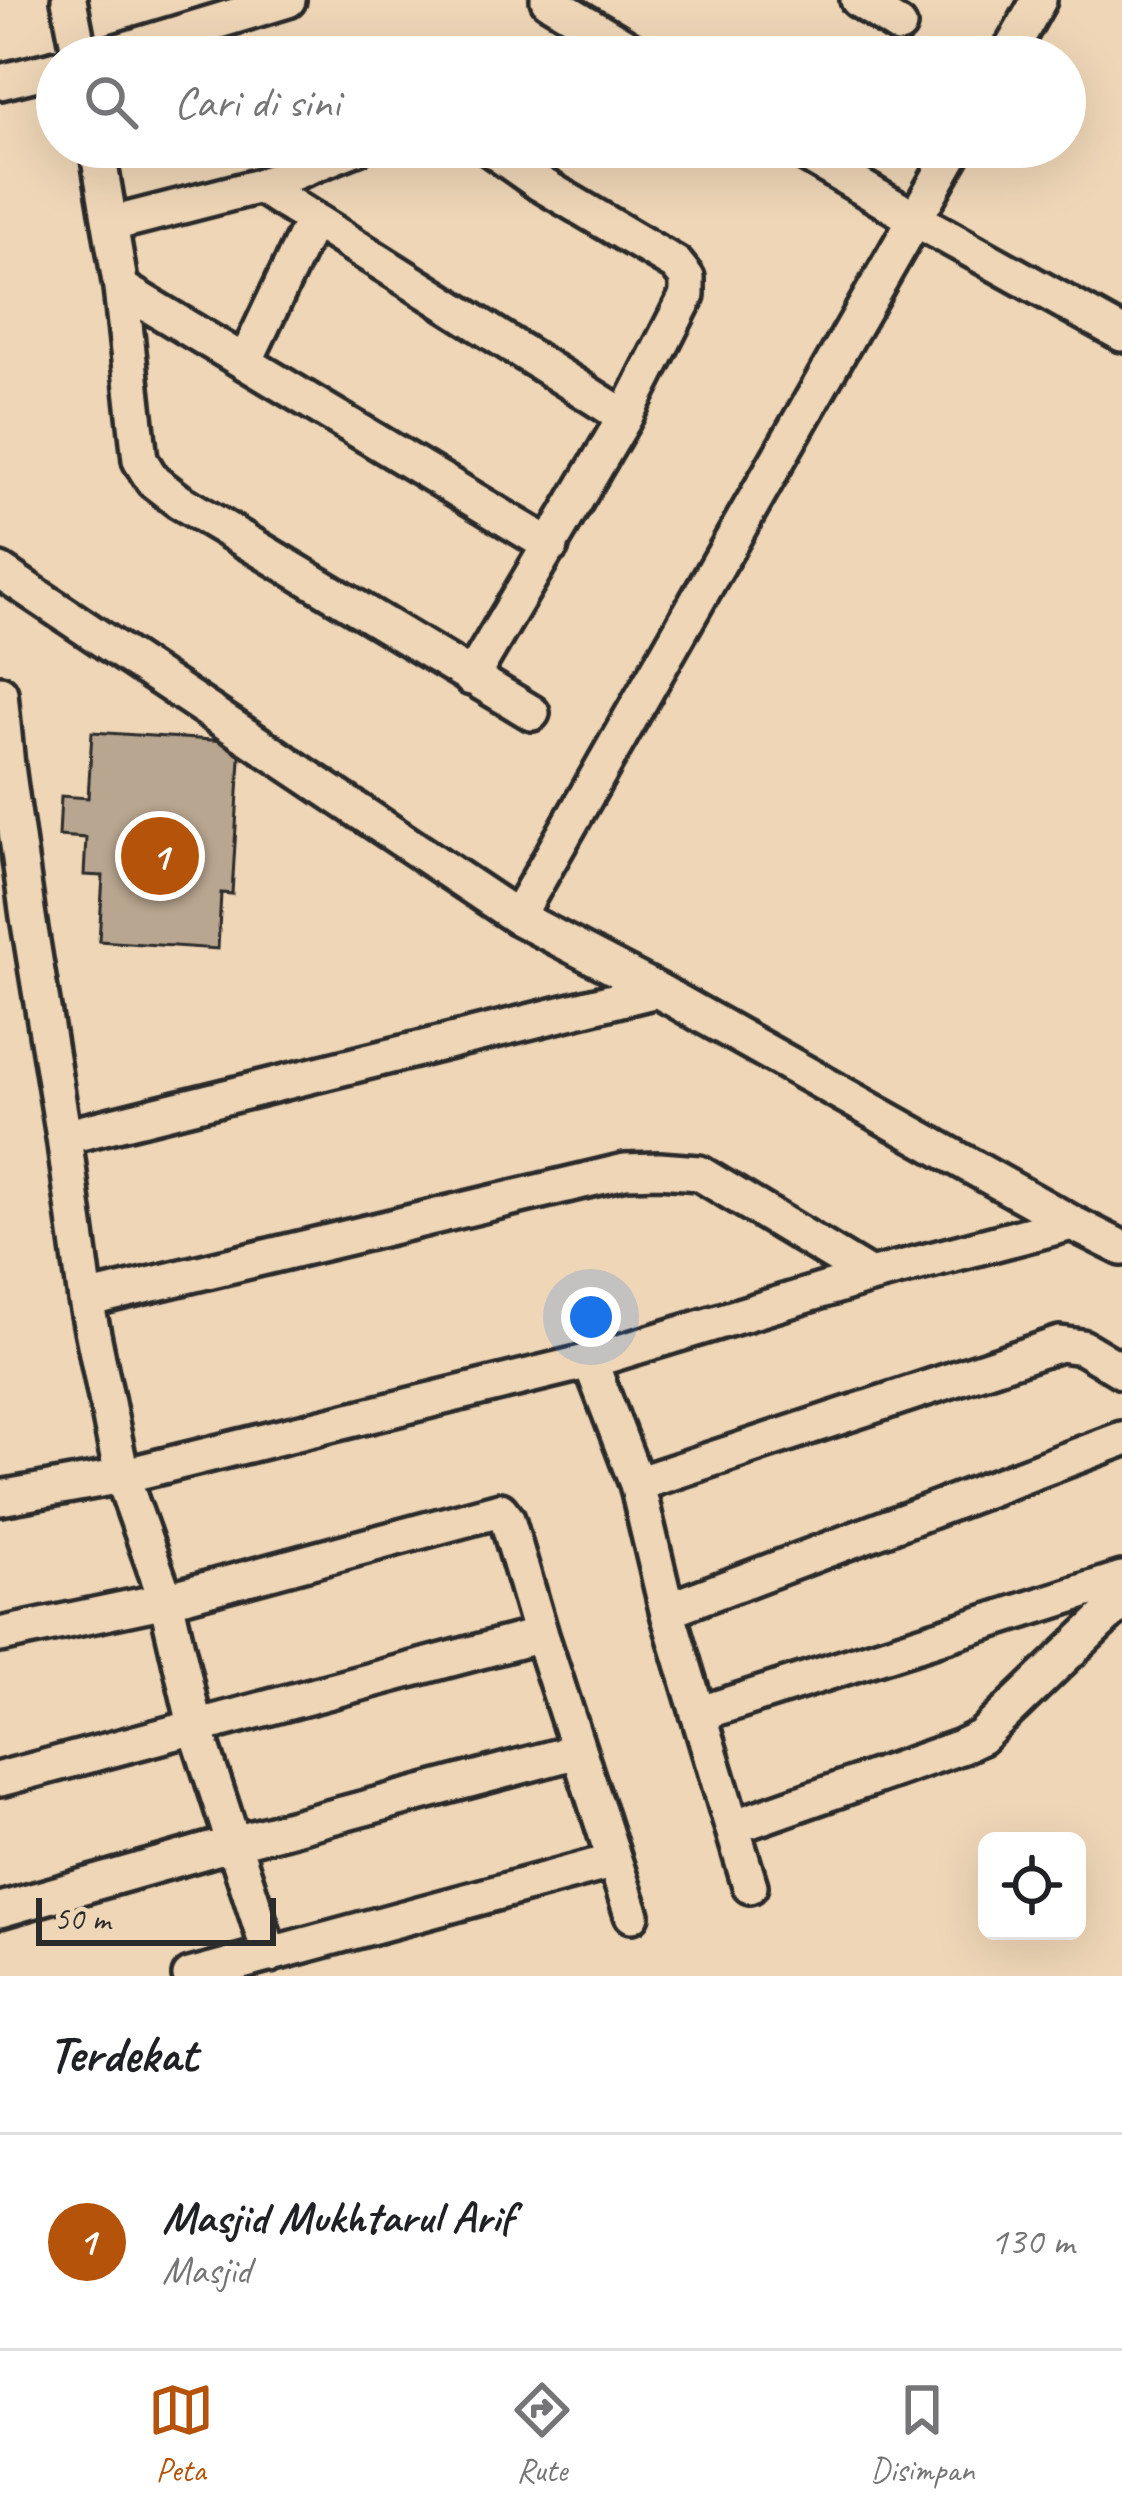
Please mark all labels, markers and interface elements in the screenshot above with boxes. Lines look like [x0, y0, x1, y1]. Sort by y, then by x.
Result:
search box [36, 36, 1086, 168]
icon: search [78, 69, 144, 135]
text: Cari di sini [174, 74, 340, 131]
pin: 1 [121, 811, 199, 901]
your location [561, 1287, 621, 1347]
map controls [978, 1832, 1086, 1940]
button: locate [978, 1832, 1086, 1940]
scale bar [36, 1892, 276, 1945]
text: 50 m [54, 1898, 110, 1940]
text: Terdekat [48, 2022, 197, 2086]
text: Masjid Mukhtarul Arif [162, 2189, 513, 2246]
text: 1 [78, 2217, 96, 2266]
text: 130 m [990, 2217, 1074, 2266]
text: Masjid [162, 2246, 251, 2295]
tab: Peta [148, 2377, 214, 2491]
tab: Rute [509, 2377, 575, 2491]
tab: Disimpan [870, 2377, 974, 2491]

